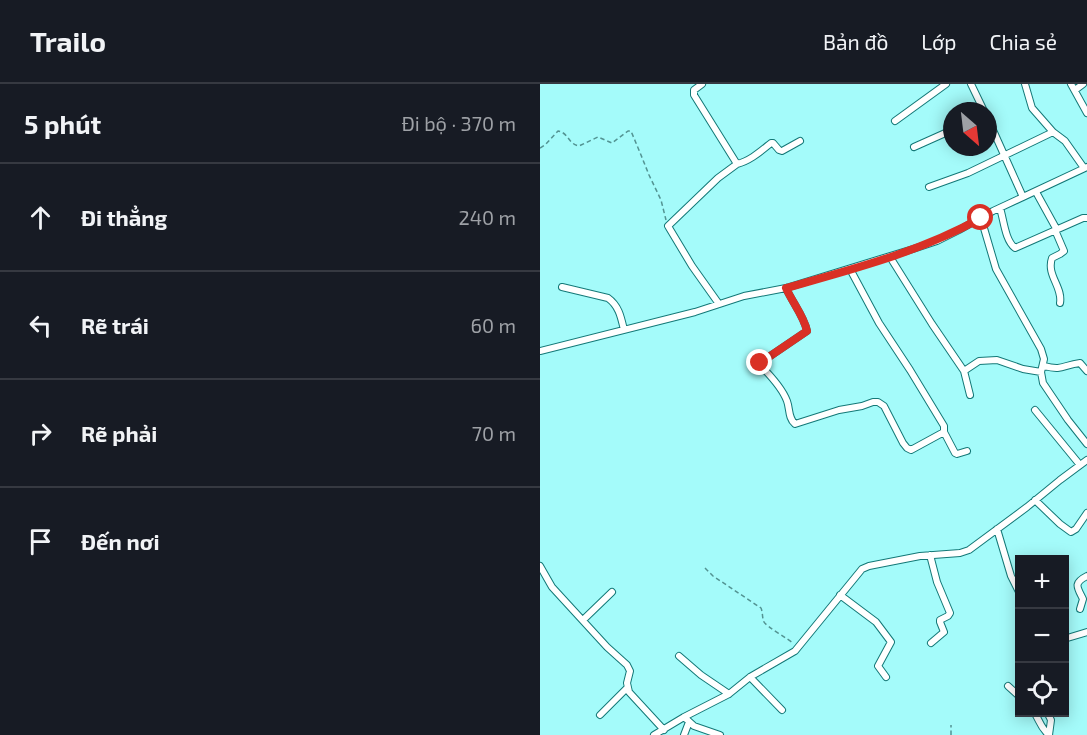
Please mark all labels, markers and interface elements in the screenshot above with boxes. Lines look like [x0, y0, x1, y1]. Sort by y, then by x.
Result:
text: Trailo [30, 24, 106, 58]
text: Bản đồ [823, 29, 888, 54]
text: Lớp [921, 29, 956, 54]
text: Chia sẻ [989, 29, 1057, 54]
north arrow [943, 102, 997, 156]
text: 5 phút [24, 108, 101, 139]
text: Đi bộ · 370 m [401, 111, 516, 135]
icon: ahead [24, 201, 57, 234]
text: Đi thẳng [81, 204, 167, 230]
route start [967, 204, 993, 230]
text: 240 m [458, 205, 516, 229]
icon: left [24, 309, 57, 342]
text: Rẽ trái [81, 312, 149, 338]
text: 60 m [471, 313, 516, 337]
route end [746, 349, 772, 375]
icon: right [24, 417, 57, 450]
text: Rẽ phải [81, 420, 157, 446]
text: 70 m [472, 421, 516, 445]
icon: arrive [24, 525, 57, 558]
text: Đến nơi [81, 528, 159, 554]
map controls [1015, 555, 1069, 717]
button: + [1015, 555, 1069, 609]
button: − [1015, 609, 1069, 663]
button: locate [1015, 663, 1069, 717]

